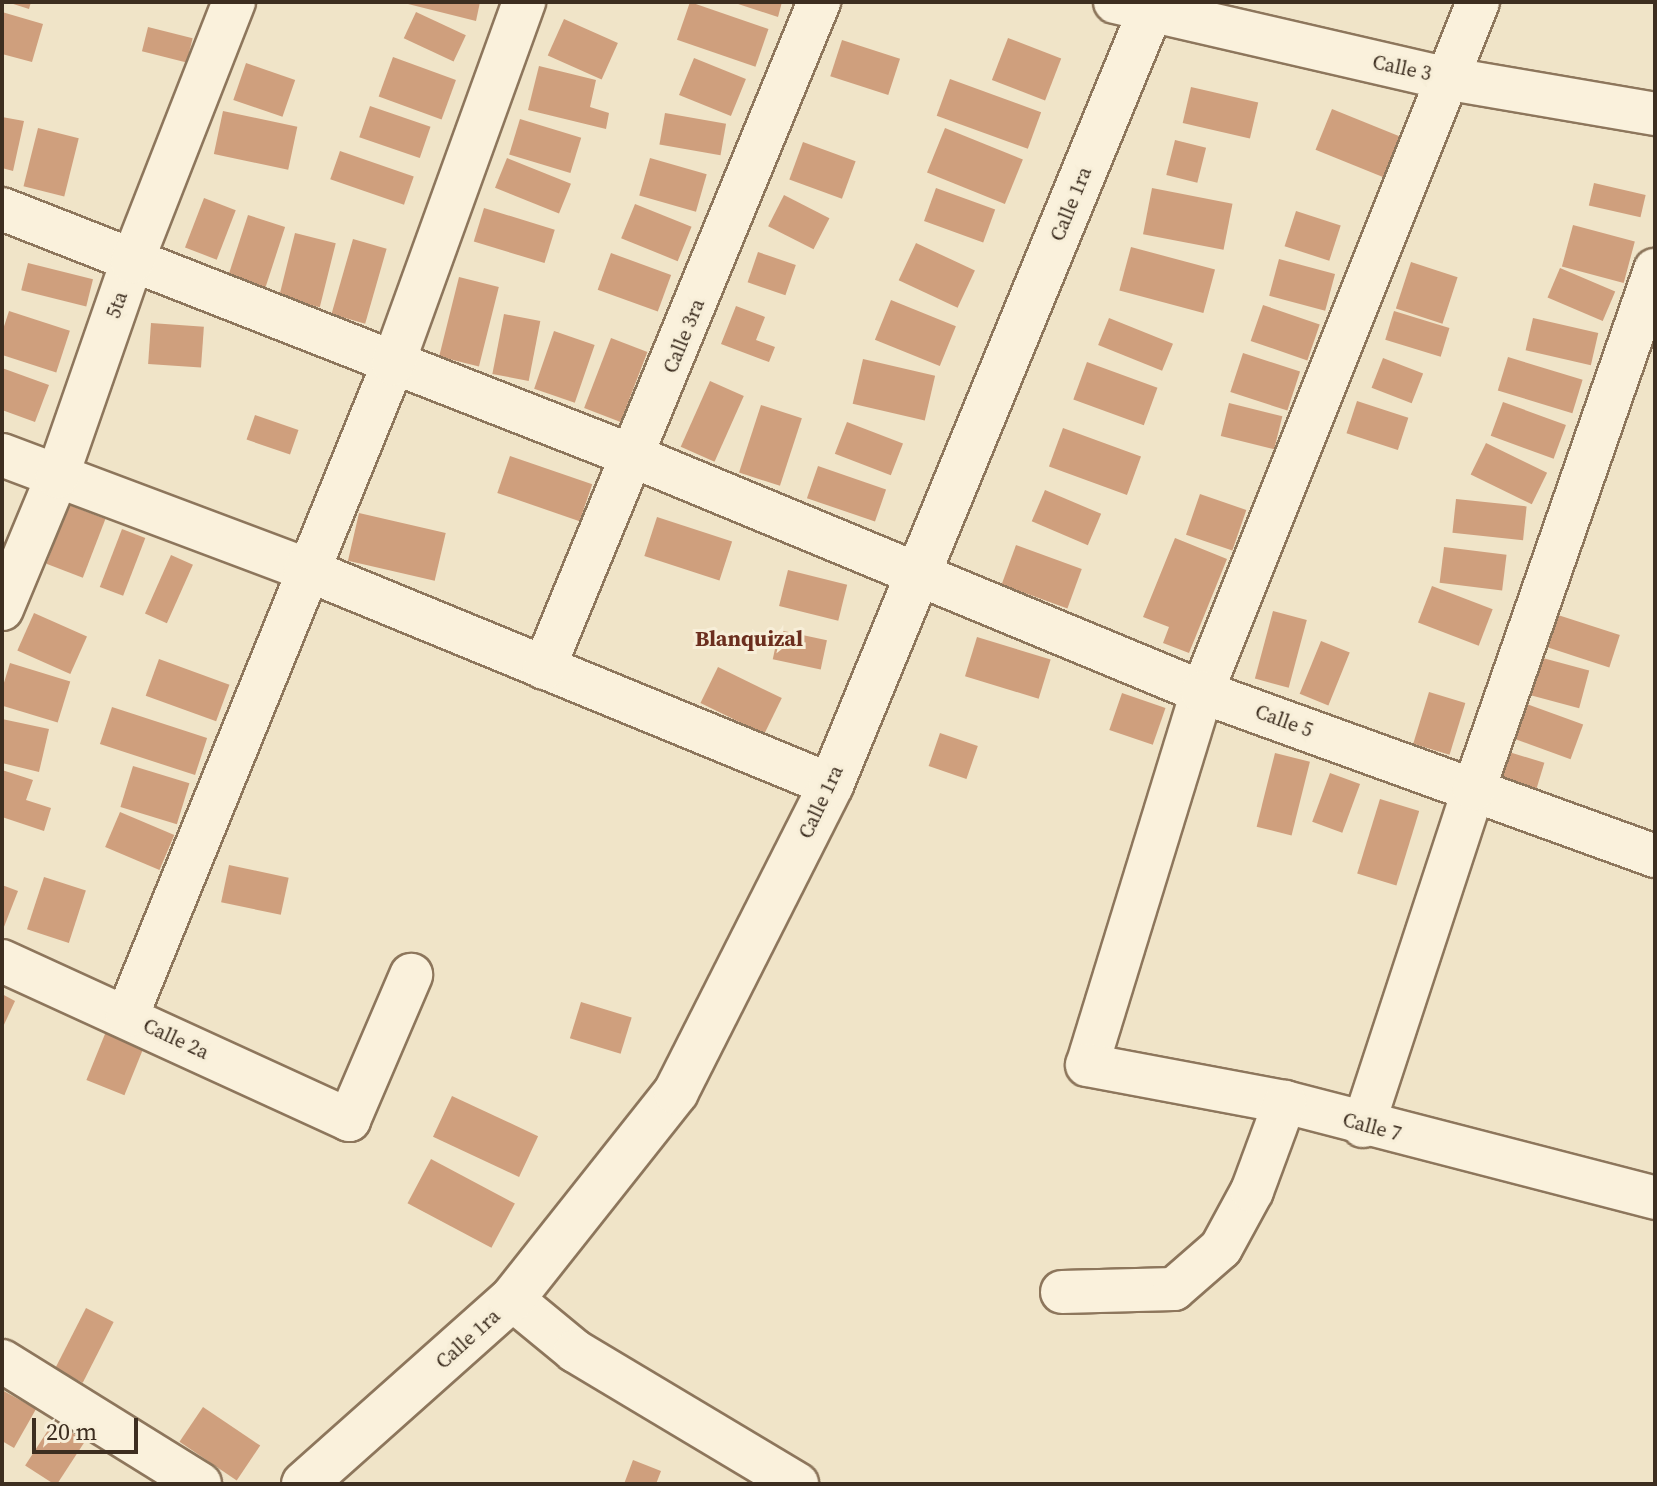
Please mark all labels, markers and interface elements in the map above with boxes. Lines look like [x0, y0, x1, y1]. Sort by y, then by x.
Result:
street label: Calle 3 [1370, 50, 1434, 86]
street label: Calle 1ra [1045, 163, 1097, 245]
street label: 5ta [101, 288, 133, 322]
street label: Calle 3ra [658, 295, 710, 377]
district label: Blanquizal [695, 626, 803, 652]
street label: Calle 5 [1252, 700, 1316, 742]
street label: Calle 1ra [794, 762, 848, 842]
street label: Calle 2a [139, 1013, 213, 1065]
street label: Calle 7 [1340, 1108, 1404, 1146]
street label: Calle 1ra [431, 1304, 505, 1374]
scale bar [36, 1402, 142, 1452]
text: 20 m [46, 1415, 97, 1448]

